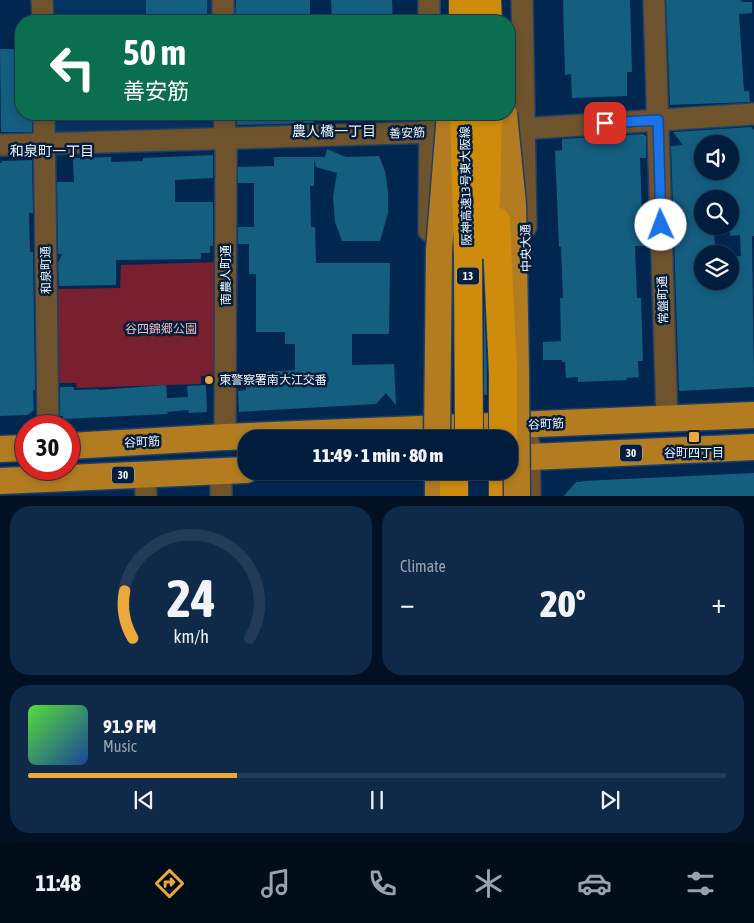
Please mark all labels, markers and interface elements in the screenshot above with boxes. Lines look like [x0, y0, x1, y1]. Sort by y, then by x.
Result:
text: 50 m [123, 32, 186, 72]
icon: left [40, 35, 105, 100]
text: 善安筋 [123, 78, 189, 104]
pin [584, 102, 626, 144]
icon: arrive [591, 109, 619, 137]
district label: 農人橋一丁目 [292, 123, 376, 139]
street label: 善安筋 [389, 125, 425, 141]
street label: 阪神高速13号東大阪線 [458, 126, 474, 246]
map controls [694, 135, 739, 290]
button: sound [694, 135, 739, 180]
district label: 和泉町一丁目 [10, 143, 94, 159]
button: search [694, 190, 739, 235]
position arrow [634, 198, 686, 250]
street label: 中央大通 [519, 224, 533, 272]
street label: 南農人町通 [219, 245, 233, 305]
button: layers [694, 245, 739, 290]
street label: 和泉町通 [39, 246, 53, 294]
road number: 13 [457, 268, 479, 284]
street label: 常盤町通 [655, 276, 671, 324]
park label: 谷四錦郷公園 [125, 322, 197, 336]
place label: 東警察署南大江交番 [219, 373, 327, 387]
marker: 東警察署南大江交番 [203, 374, 215, 386]
speed limit sign: 30 [15, 415, 80, 480]
street label: 谷町筋 [528, 416, 564, 432]
marker: 谷町四丁目 [687, 430, 701, 444]
street label: 谷町筋 [124, 434, 160, 450]
text: 11:49 · 1 min · 80 m [313, 444, 443, 466]
road number: 30 [620, 444, 642, 462]
place label: 谷町四丁目 [664, 446, 724, 460]
road number: 30 [112, 466, 134, 484]
text: Climate [400, 557, 446, 575]
text: 24 [167, 568, 215, 628]
text: 20° [540, 582, 586, 625]
text: − [400, 587, 415, 619]
text: + [711, 587, 726, 619]
text: km/h [173, 626, 209, 647]
text: 91.9 FM [103, 715, 156, 737]
text: Music [103, 737, 137, 755]
icon: previous [130, 786, 158, 814]
icon: pause [363, 786, 391, 814]
icon: next [596, 786, 624, 814]
icon: directions [152, 866, 187, 901]
icon: music [258, 866, 293, 901]
icon: phone [365, 866, 400, 901]
icon: climate [471, 866, 506, 901]
icon: car [577, 866, 612, 901]
icon: filters [683, 866, 718, 901]
text: 11:48 [36, 870, 81, 896]

